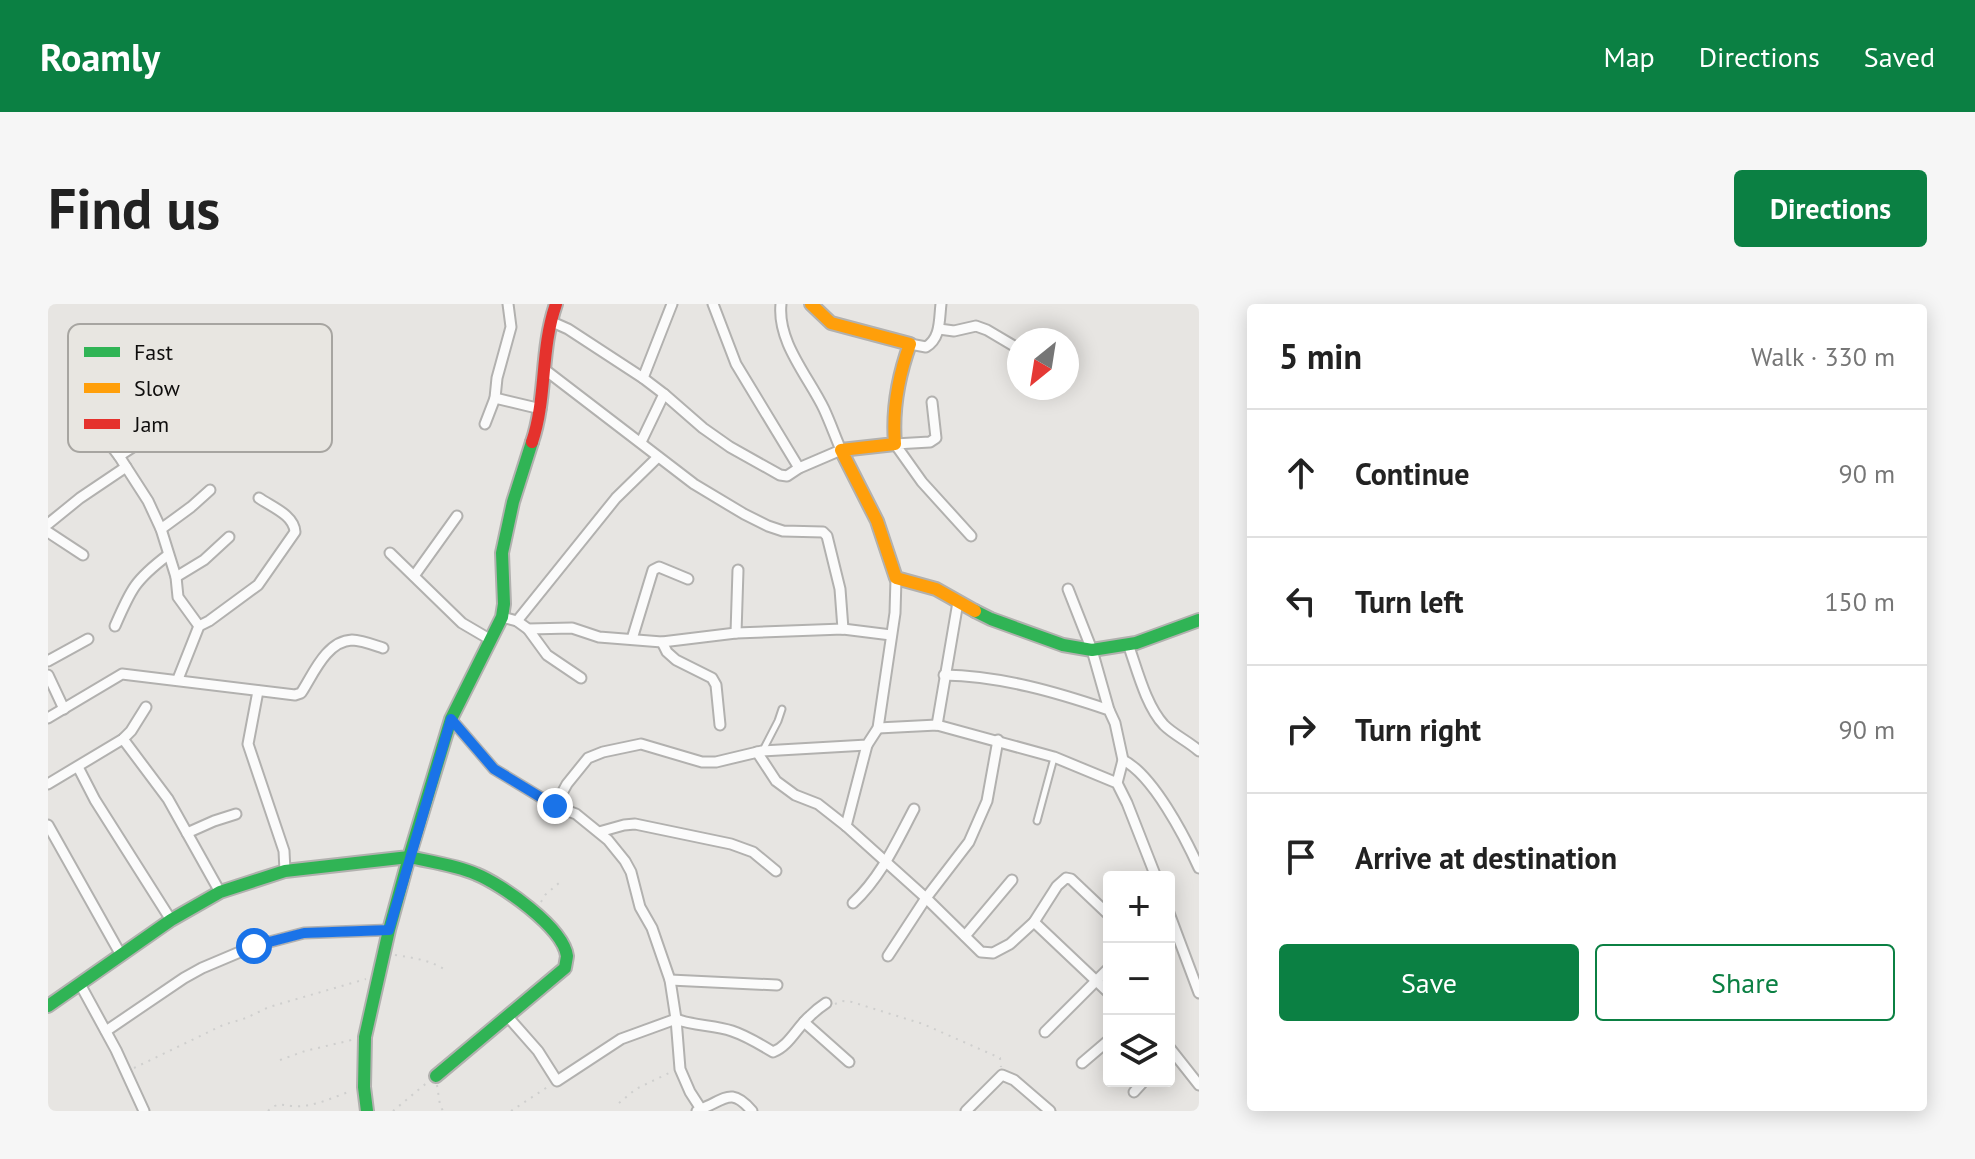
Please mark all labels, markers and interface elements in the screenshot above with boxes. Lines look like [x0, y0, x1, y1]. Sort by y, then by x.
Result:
text: Roamly [40, 32, 160, 81]
text: Map [1604, 38, 1655, 75]
text: Directions [1699, 38, 1820, 75]
text: Saved [1864, 38, 1935, 75]
button: Directions [1734, 170, 1927, 247]
text: Find us [48, 172, 220, 244]
legend [68, 324, 332, 452]
north arrow [1007, 328, 1079, 400]
text: 5 min [1279, 334, 1362, 378]
text: Fast [134, 338, 174, 366]
text: Walk · 330 m [1751, 340, 1895, 373]
text: Slow [134, 374, 180, 402]
text: Jam [133, 410, 169, 438]
icon: ahead [1279, 451, 1323, 495]
text: Continue [1355, 454, 1469, 493]
text: 90 m [1839, 457, 1895, 490]
icon: left [1279, 579, 1323, 623]
text: Turn left [1355, 582, 1463, 621]
text: 150 m [1824, 585, 1895, 618]
icon: right [1279, 707, 1323, 751]
text: Turn right [1355, 710, 1481, 749]
text: 90 m [1839, 713, 1895, 746]
route end [537, 788, 573, 824]
icon: arrive [1279, 835, 1323, 879]
text: Arrive at destination [1355, 838, 1617, 877]
map controls [1103, 871, 1175, 1087]
button: + [1103, 871, 1175, 943]
route start [236, 928, 272, 964]
button: − [1103, 943, 1175, 1015]
button: Save [1279, 944, 1579, 1021]
button: Share [1595, 944, 1895, 1021]
button: layers [1103, 1015, 1175, 1087]

